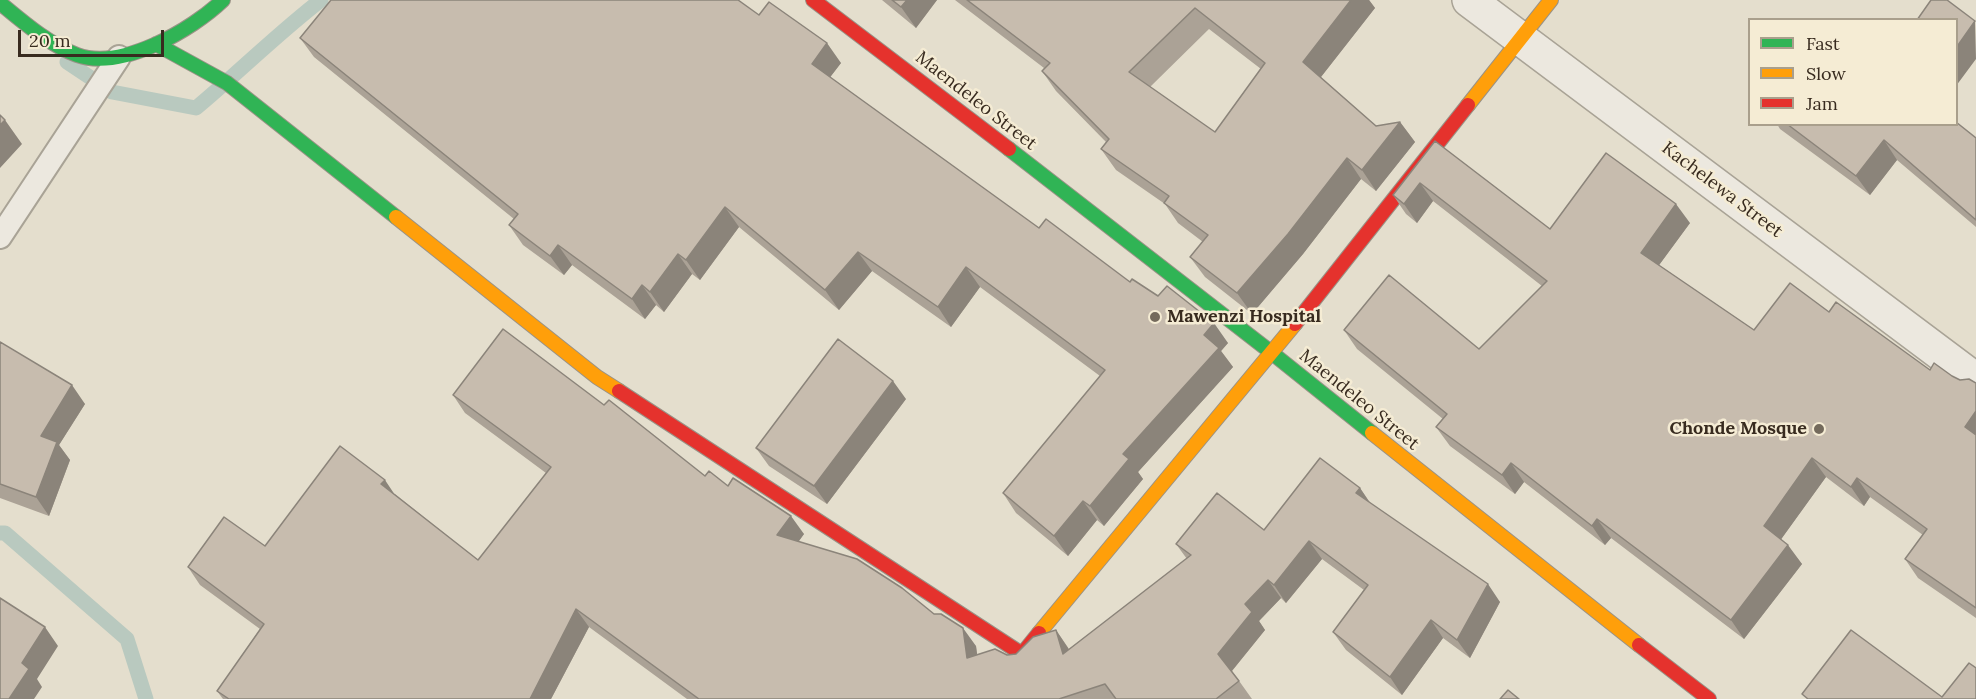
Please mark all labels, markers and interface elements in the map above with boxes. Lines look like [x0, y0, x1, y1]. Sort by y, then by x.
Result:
scale bar [21, 18, 166, 56]
legend [1748, 18, 1958, 126]
text: 20 m [29, 29, 71, 52]
text: Fast [1806, 32, 1840, 55]
street label: Maendeleo Street [911, 47, 1041, 155]
text: Slow [1806, 62, 1846, 85]
text: Jam [1806, 92, 1838, 115]
street label: Kachelewa Street [1657, 138, 1787, 242]
place label: Mawenzi Hospital [1167, 306, 1321, 328]
marker: Mawenzi Hospital [1148, 310, 1162, 324]
street label: Maendeleo Street [1295, 345, 1423, 455]
place label: Chonde Mosque [1669, 418, 1807, 440]
marker: Chonde Mosque [1812, 422, 1826, 436]

